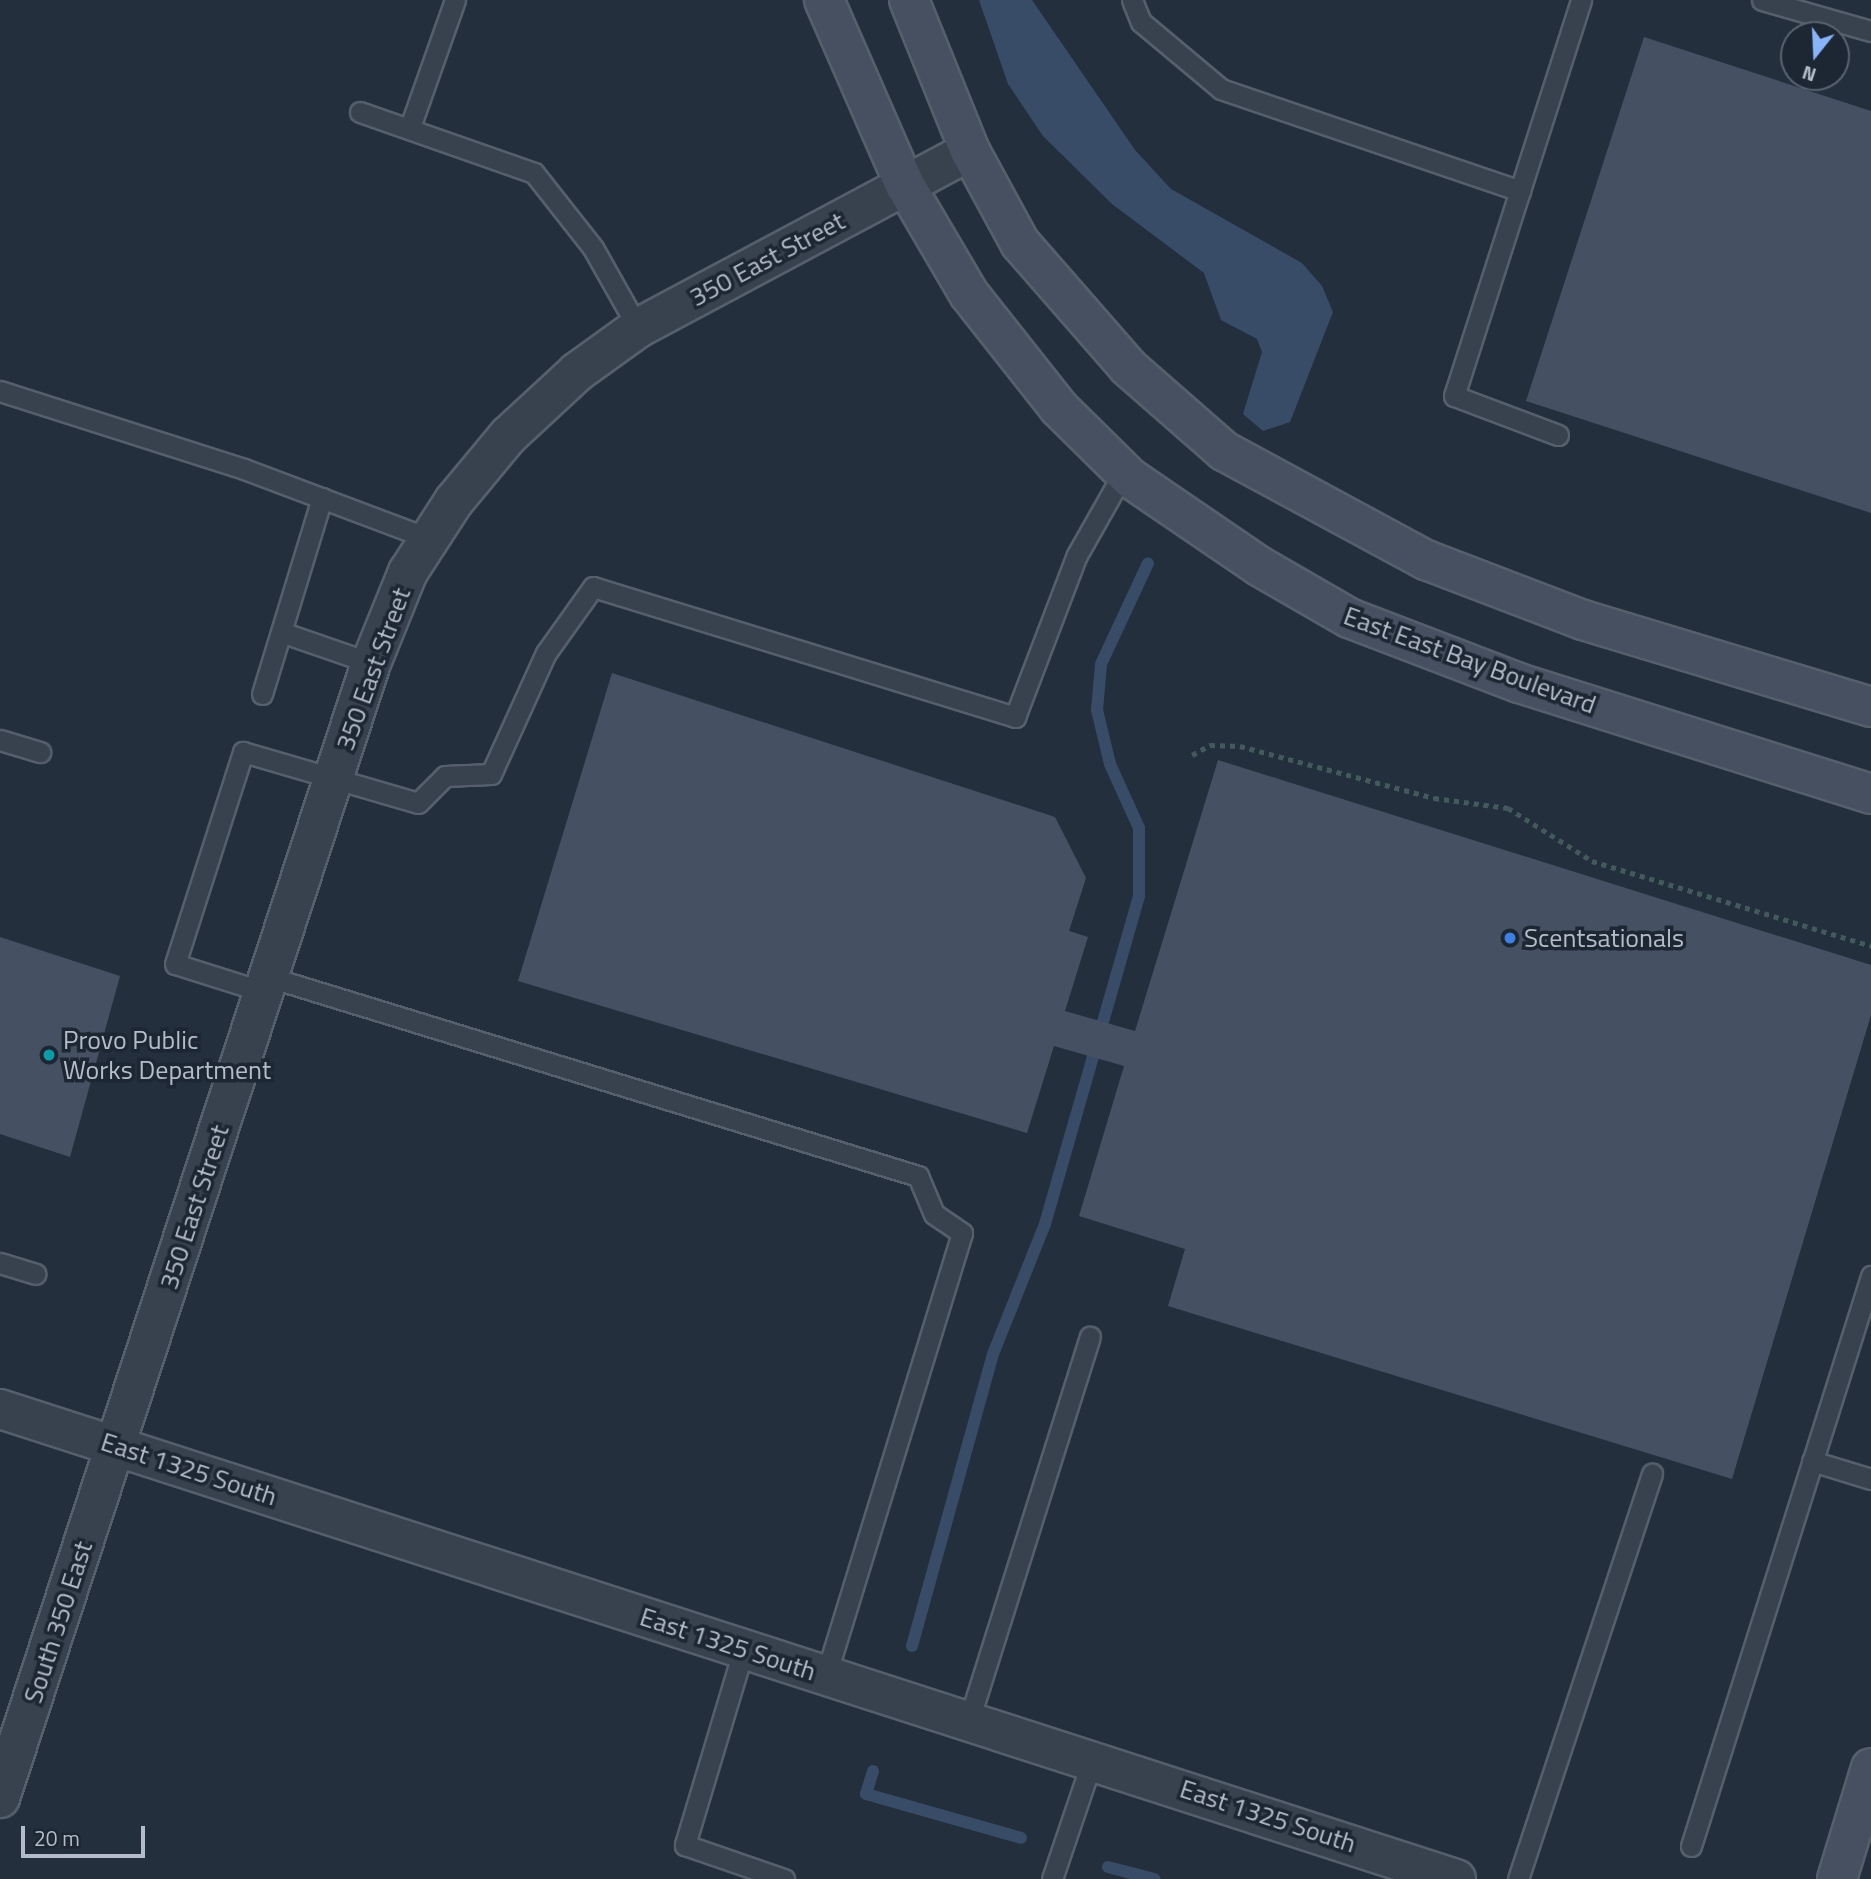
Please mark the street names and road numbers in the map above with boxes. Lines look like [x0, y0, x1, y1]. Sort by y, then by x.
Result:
street label: 350 East Street [684, 205, 850, 313]
street label: 350 East Street [329, 583, 417, 755]
street label: East East Bay Boulevard [1340, 600, 1600, 720]
street label: 350 East Street [153, 1121, 235, 1293]
street label: East 1325 South [97, 1426, 281, 1512]
street label: South 350 East [17, 1537, 99, 1707]
street label: East 1325 South [636, 1601, 820, 1687]
street label: East 1325 South [1176, 1773, 1360, 1859]

